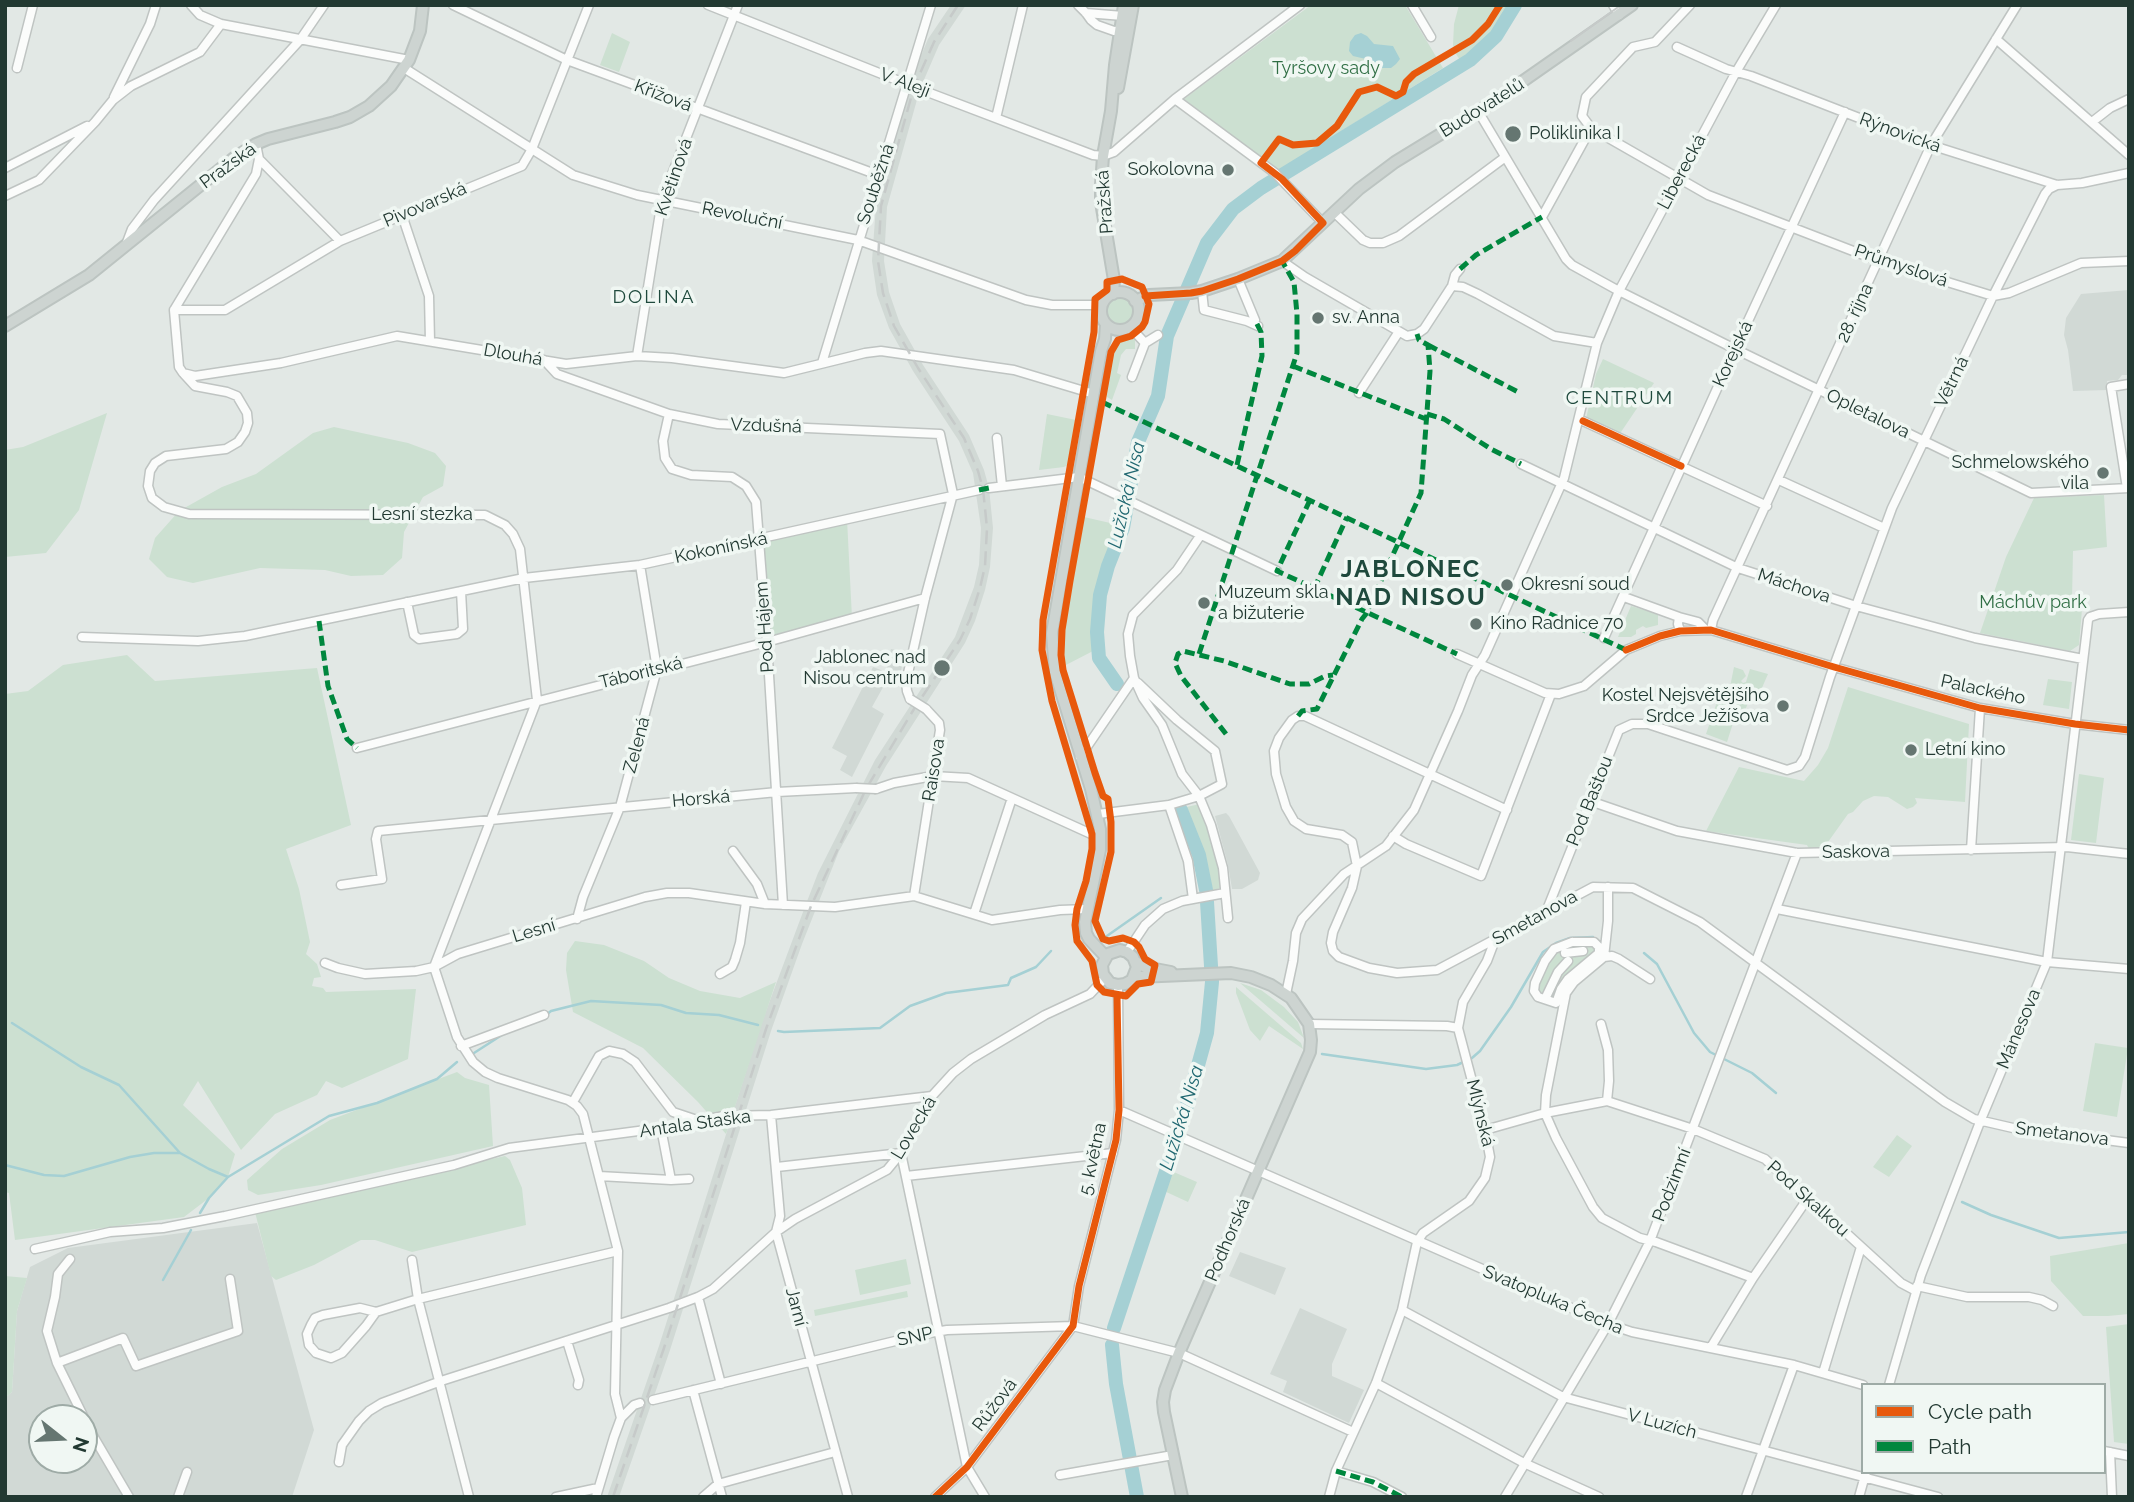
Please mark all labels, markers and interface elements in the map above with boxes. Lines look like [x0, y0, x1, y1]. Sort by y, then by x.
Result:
park label: Tyršovy sady [1272, 58, 1380, 80]
street label: V Aleji [877, 64, 933, 102]
street label: Budovatelů [1436, 74, 1528, 142]
street label: Křížová [631, 75, 695, 117]
street label: Rýnovická [1856, 108, 1944, 158]
place label: Poliklinika I [1529, 123, 1621, 145]
marker: Poliklinika I [1503, 124, 1523, 144]
street label: Liberecká [1653, 131, 1711, 213]
street label: Květinová [651, 135, 697, 219]
street label: Pražská [196, 138, 260, 194]
street label: Souběžná [853, 141, 899, 227]
place label: Sokolovna [1127, 159, 1214, 181]
marker: Sokolovna [1220, 162, 1236, 178]
street label: Pražská [1092, 169, 1118, 235]
street label: Pivovarská [380, 178, 470, 232]
street label: Revoluční [700, 198, 784, 234]
street label: Průmyslová [1852, 240, 1950, 292]
street label: 28. října [1832, 280, 1878, 346]
district label: DOLINA [613, 286, 695, 308]
place label: sv. Anna [1332, 307, 1400, 329]
marker: sv. Anna [1310, 310, 1326, 326]
street label: Korejská [1708, 318, 1758, 390]
street label: Dlouhá [482, 339, 544, 371]
street label: Větrná [1930, 353, 1974, 411]
street label: Opletalova [1823, 385, 1913, 443]
district label: CENTRUM [1567, 387, 1673, 409]
street label: Vzdušná [730, 414, 802, 438]
water label: Lužická Nisa [1104, 440, 1150, 550]
place label: Schmelowského vila [1951, 452, 2089, 494]
marker: Schmelowského vila [2095, 465, 2111, 481]
street label: Lesní stezka [371, 504, 473, 526]
street label: Kokonínská [673, 528, 769, 568]
district label: JABLONEC NAD NISOU [1336, 556, 1486, 612]
street label: Máchova [1755, 564, 1833, 608]
place label: Okresní soud [1521, 574, 1630, 596]
marker: Okresní soud [1499, 577, 1515, 593]
street label: Pod Hájem [751, 581, 779, 673]
place label: Muzeum skla a bižuterie [1218, 582, 1328, 624]
park label: Máchův park [1979, 592, 2087, 614]
marker: Muzeum skla a bižuterie [1196, 595, 1212, 611]
place label: Kino Radnice 70 [1490, 613, 1624, 635]
marker: Kino Radnice 70 [1468, 616, 1484, 632]
place label: Jablonec nad Nisou centrum [803, 647, 926, 690]
street label: Táboritská [597, 652, 685, 694]
marker: Jablonec nad Nisou centrum [932, 658, 952, 678]
street label: Palackého [1939, 670, 2027, 710]
place label: Kostel Nejsvětějšího Srdce Ježíšova [1602, 685, 1769, 728]
marker: Kostel Nejsvětějšího Srdce Ježíšova [1775, 698, 1791, 714]
street label: Zelená [619, 714, 655, 776]
street label: Raisova [918, 737, 950, 803]
place label: Letní kino [1925, 739, 2005, 761]
marker: Letní kino [1903, 742, 1919, 758]
street label: Pod Baštou [1562, 753, 1618, 849]
street label: Horská [671, 786, 731, 812]
street label: Saskova [1822, 841, 1890, 863]
street label: Smetanova [1489, 886, 1581, 950]
street label: Lesní [510, 914, 558, 948]
street label: Mánesova [1992, 986, 2046, 1072]
water label: Lužická Nisa [1155, 1063, 1209, 1173]
street label: Mlýnská [1461, 1077, 1499, 1149]
street label: Lovecká [887, 1093, 941, 1163]
street label: Antala Staška [638, 1105, 752, 1143]
street label: Smetanova [2014, 1118, 2110, 1150]
street label: 5. května [1075, 1121, 1111, 1197]
street label: Podzimní [1648, 1145, 1696, 1225]
street label: Pod Skalkou [1762, 1156, 1854, 1242]
street label: Podhorská [1201, 1195, 1255, 1285]
street label: Svatopluka Čecha [1480, 1261, 1626, 1339]
street label: Jarní [781, 1285, 811, 1329]
street label: SNP [895, 1323, 935, 1351]
street label: Růžová [968, 1374, 1022, 1436]
legend [1861, 1383, 2106, 1474]
text: Cycle path [1928, 1399, 2032, 1424]
north arrow [28, 1404, 98, 1474]
street label: V Luzích [1625, 1404, 1699, 1444]
text: Path [1928, 1434, 1972, 1459]
text: N [68, 1435, 94, 1455]

